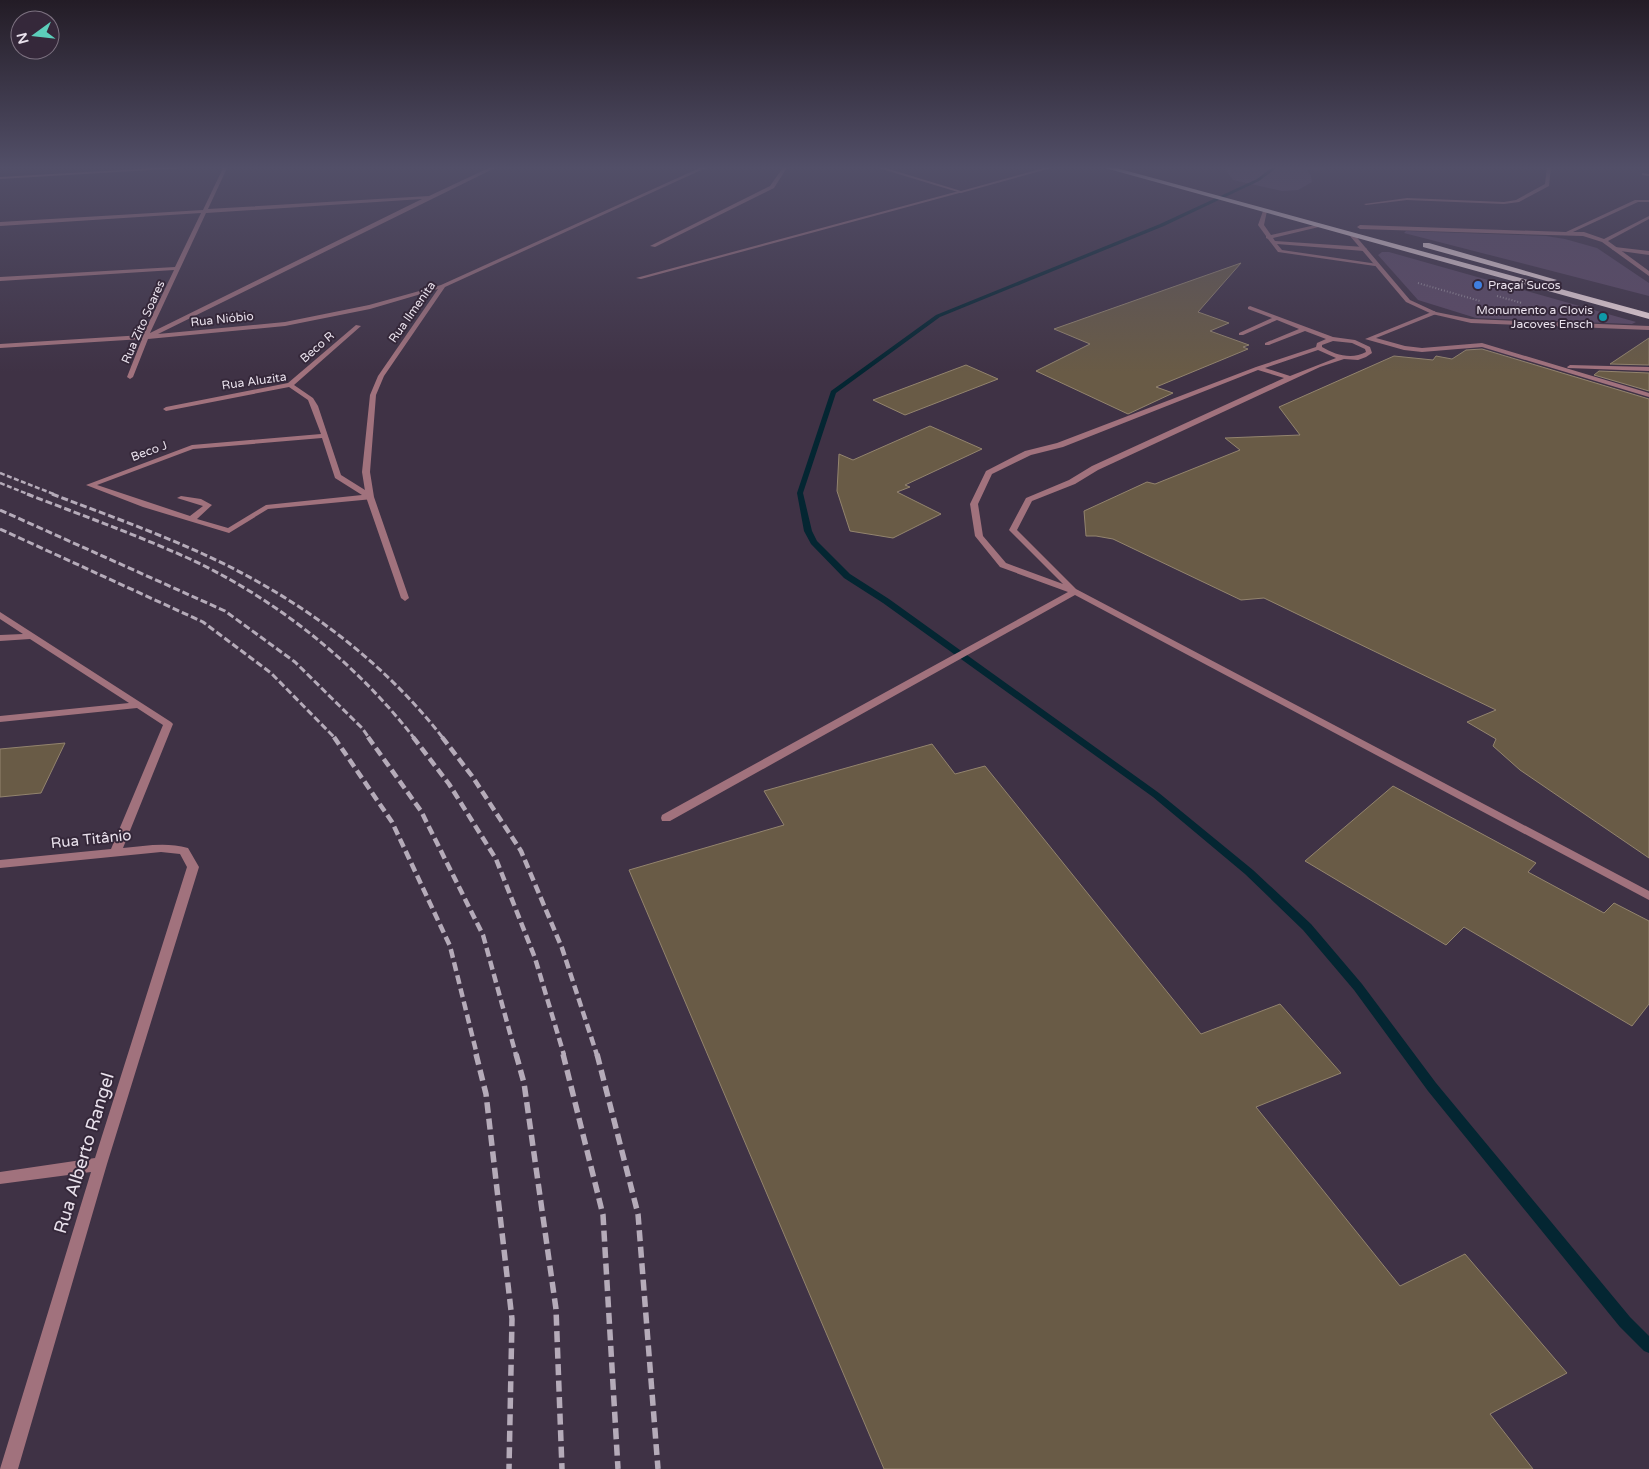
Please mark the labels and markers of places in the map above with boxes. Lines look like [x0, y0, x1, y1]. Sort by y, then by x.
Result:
place label: Praçaí Sucos [1488, 278, 1561, 292]
marker: Praçaí Sucos [1472, 279, 1484, 291]
place label: Monumento a Clovis Jacoves Ensch [1476, 303, 1593, 331]
marker: Monumento a Clovis Jacoves Ensch [1597, 311, 1609, 323]

